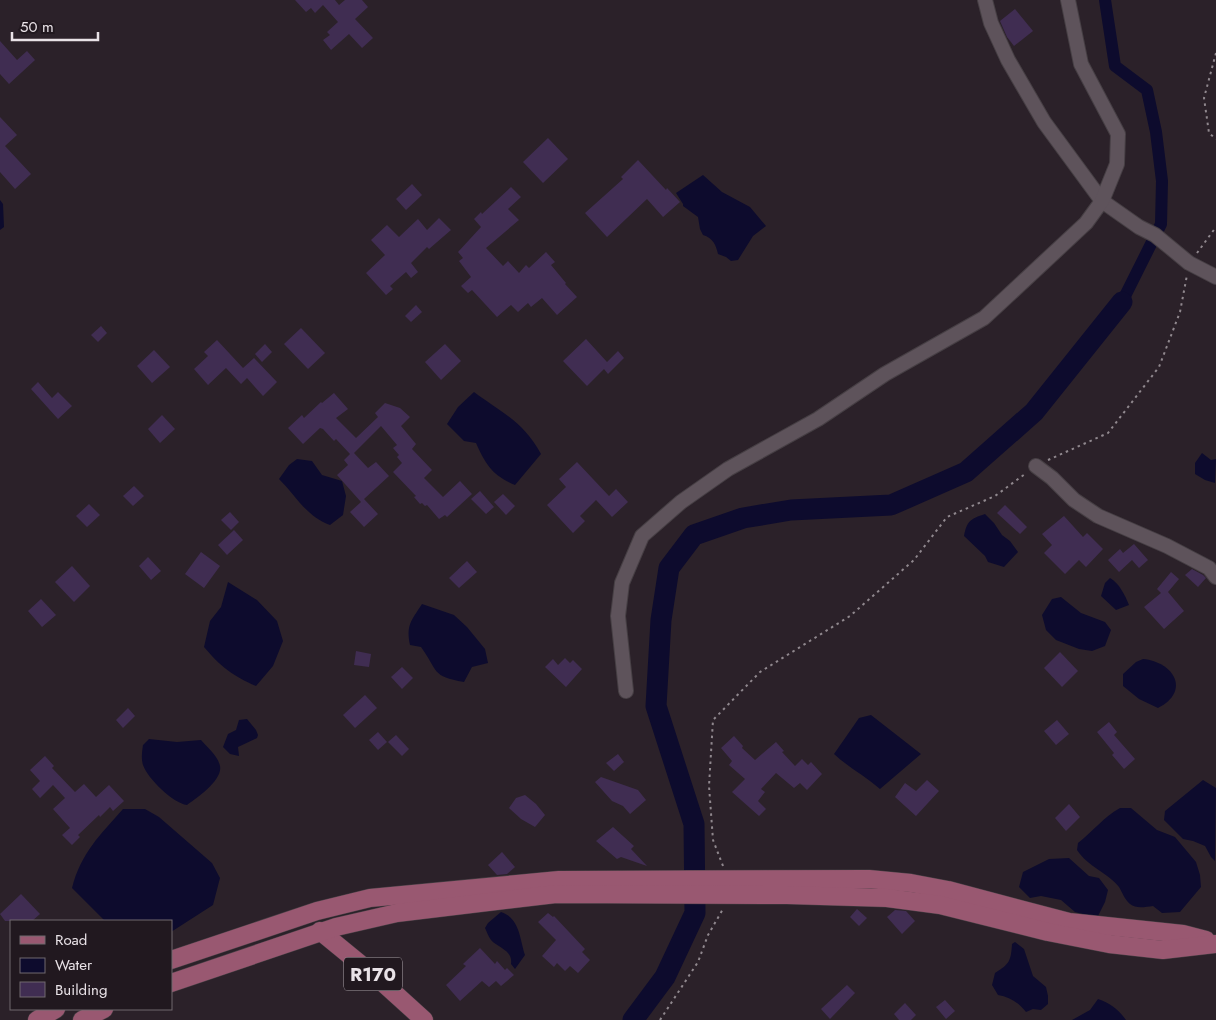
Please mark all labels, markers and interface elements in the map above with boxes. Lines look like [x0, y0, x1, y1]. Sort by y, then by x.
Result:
scale bar [12, 10, 99, 42]
text: 50 m [20, 16, 54, 38]
legend [10, 920, 172, 1010]
text: Road [55, 929, 87, 951]
text: Water [55, 954, 93, 976]
road number: R170 [344, 958, 402, 991]
text: Building [55, 979, 107, 1001]

